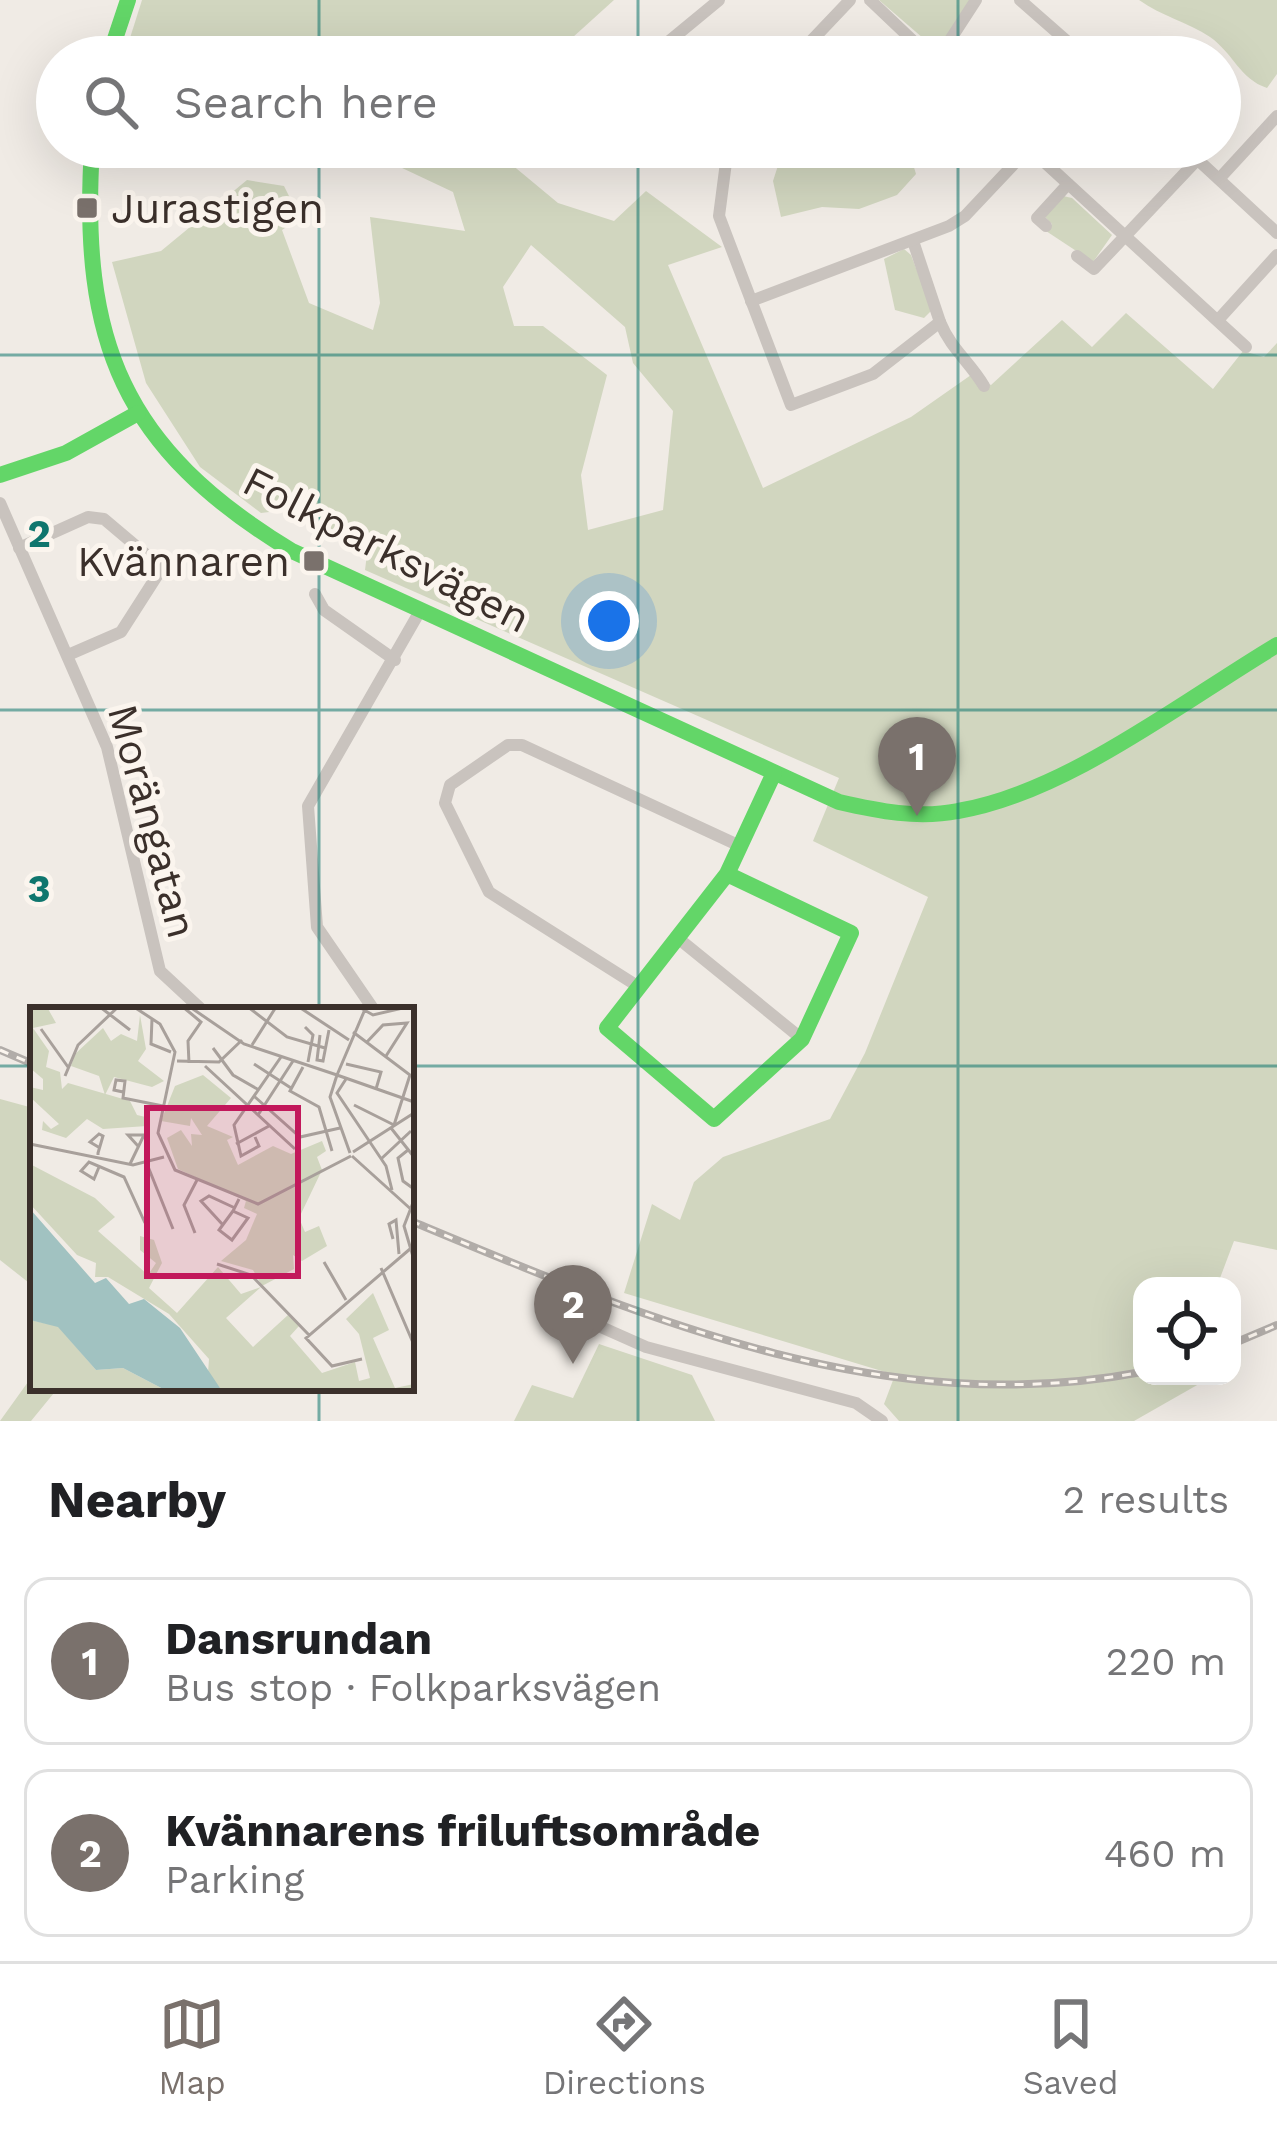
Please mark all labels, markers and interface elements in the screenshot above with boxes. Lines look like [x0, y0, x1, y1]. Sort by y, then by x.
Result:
search box [36, 36, 1241, 168]
icon: search [78, 69, 144, 135]
text: Search here [174, 76, 438, 129]
place label: Jurastigen [111, 184, 324, 233]
marker: Jurastigen [74, 195, 100, 221]
street label: Folkparksvägen [235, 456, 538, 643]
text: 2 [27, 511, 51, 556]
place label: Kvännaren [77, 537, 290, 586]
marker: Kvännaren [301, 548, 327, 574]
your location [579, 591, 639, 651]
street label: Morängatan [98, 699, 207, 943]
pin: 1 [878, 717, 956, 816]
text: 3 [27, 866, 51, 911]
inset map [30, 1007, 414, 1391]
pin: 2 [534, 1265, 612, 1364]
map controls [1133, 1277, 1241, 1385]
button: locate [1133, 1277, 1241, 1385]
text: Nearby [48, 1470, 226, 1529]
text: 2 results [1063, 1477, 1229, 1522]
text: Dansrundan [165, 1612, 432, 1665]
text: 1 [82, 1639, 98, 1684]
text: 220 m [1106, 1639, 1226, 1684]
text: Bus stop · Folkparksvägen [165, 1665, 661, 1710]
text: Kvännarens friluftsområde [165, 1804, 760, 1857]
text: 2 [78, 1831, 102, 1876]
text: 460 m [1104, 1831, 1226, 1876]
text: Parking [165, 1857, 304, 1902]
tab: Map [158, 1991, 226, 2102]
tab: Directions [543, 1991, 706, 2102]
tab: Saved [1023, 1991, 1119, 2102]

